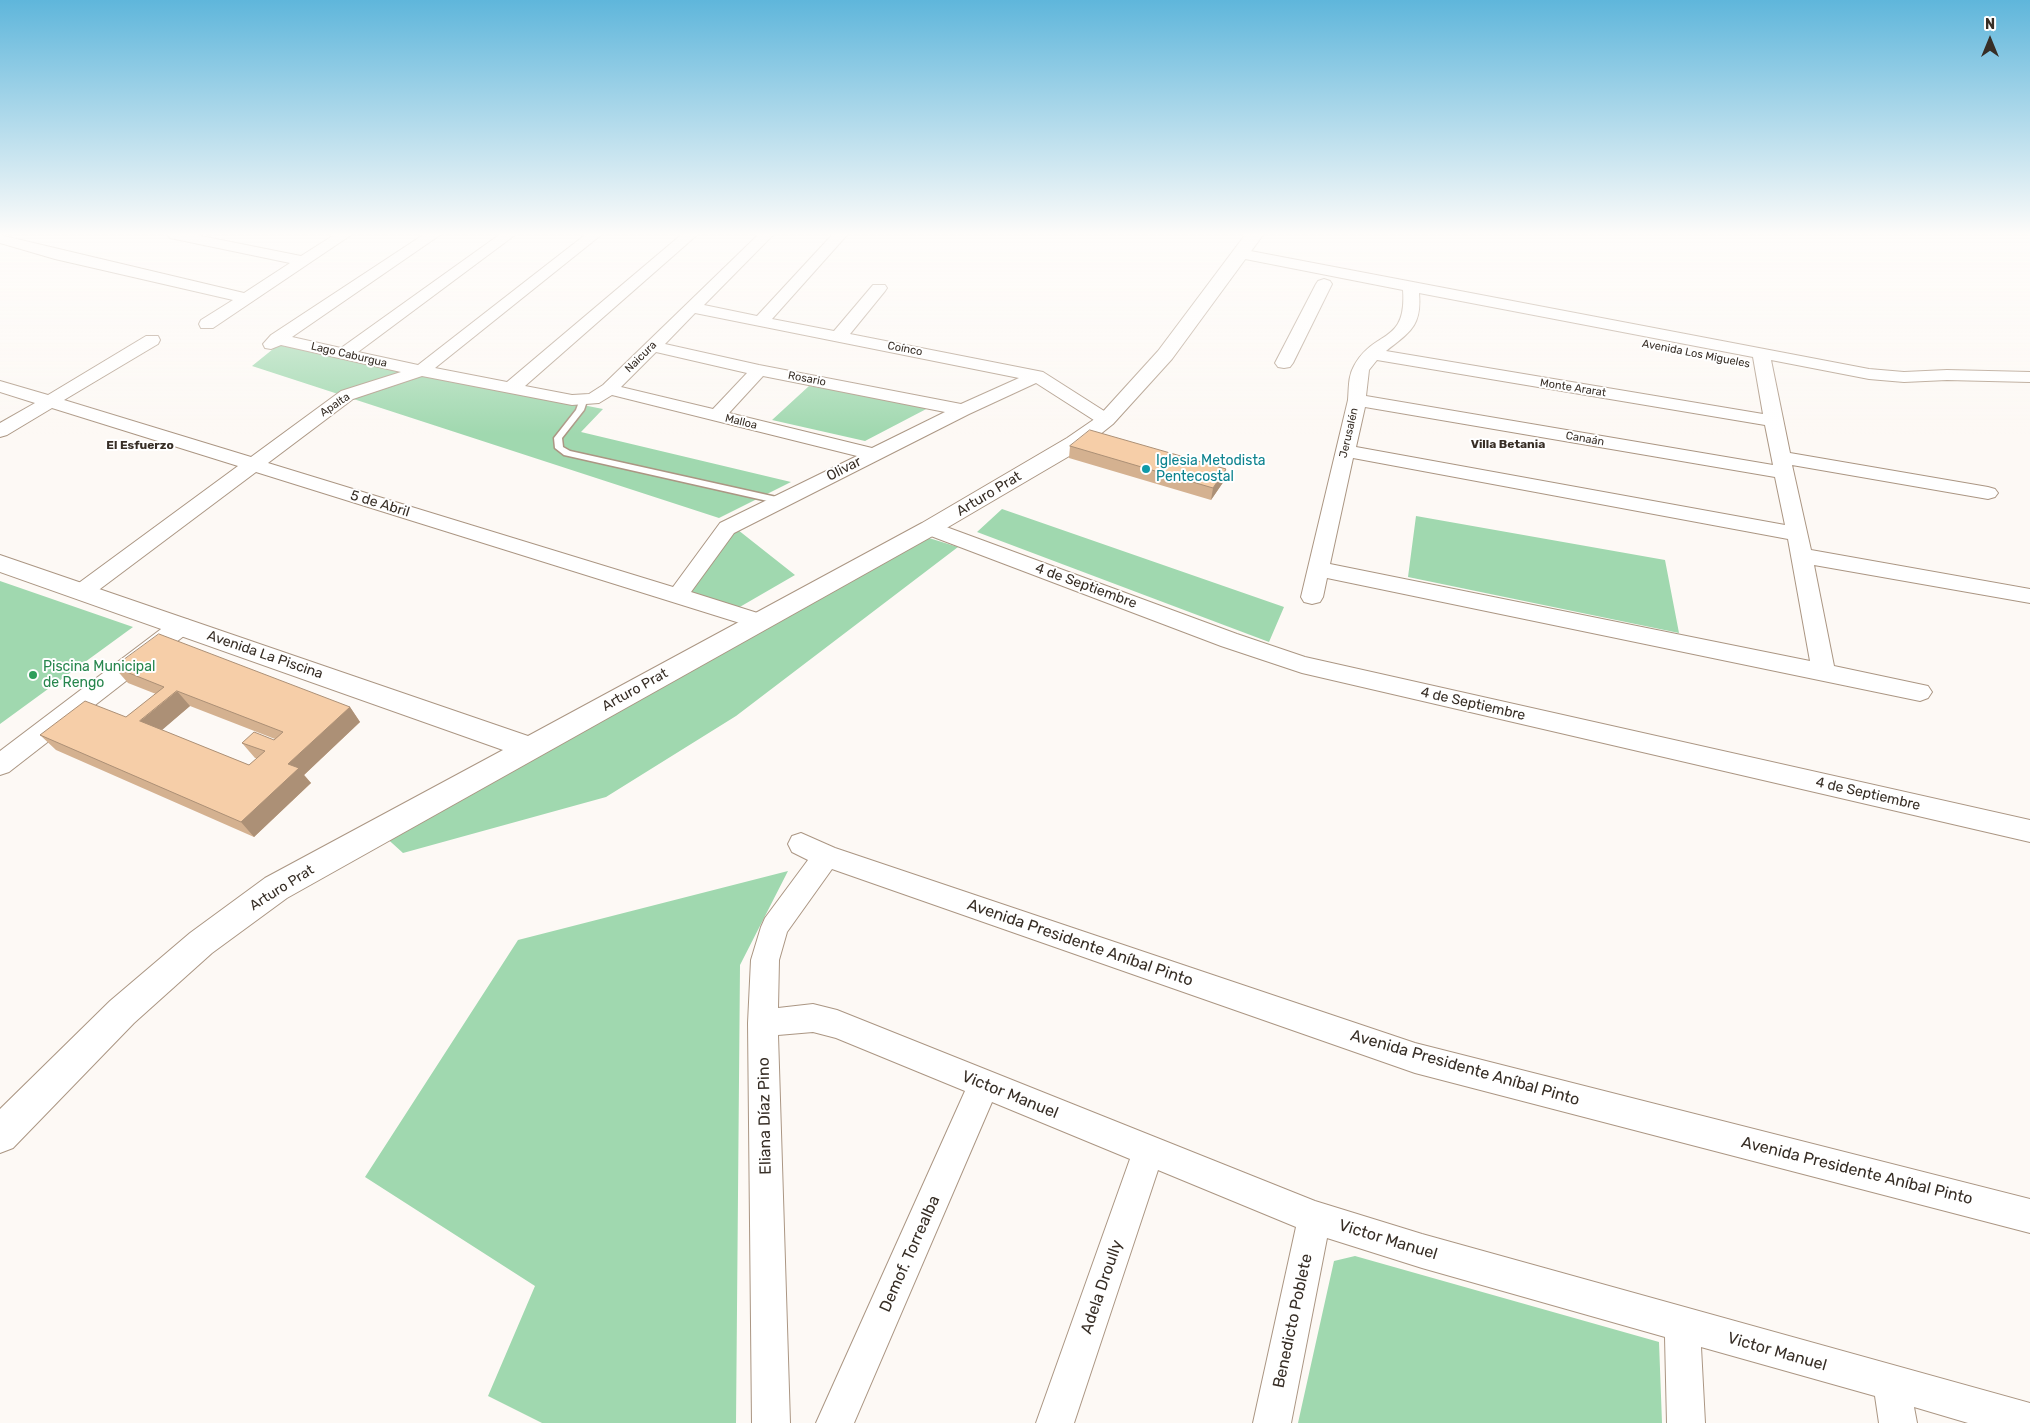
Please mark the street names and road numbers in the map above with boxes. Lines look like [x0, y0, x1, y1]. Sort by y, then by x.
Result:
street label: Avenida Los Migueles [1641, 337, 1751, 371]
street label: Naicura [622, 338, 660, 376]
street label: Coínco [886, 339, 924, 359]
street label: Lago Caburgua [310, 340, 388, 370]
street label: Rosario [787, 369, 827, 389]
street label: Monte Ararat [1539, 376, 1607, 400]
street label: Apalta [318, 390, 352, 420]
street label: Jerusalén [1337, 407, 1361, 459]
street label: Malloa [724, 412, 758, 432]
street label: Canaán [1565, 429, 1605, 449]
street label: Olivar [824, 453, 864, 485]
street label: Arturo Prat [954, 468, 1024, 520]
street label: 5 de Abril [348, 487, 412, 521]
street label: 4 de Septiembre [1033, 560, 1139, 612]
street label: Avenida La Piscina [205, 627, 325, 683]
street label: Arturo Prat [599, 665, 671, 715]
street label: 4 de Septiembre [1419, 684, 1527, 724]
street label: 4 de Septiembre [1814, 774, 1922, 814]
street label: Arturo Prat [247, 862, 317, 914]
street label: Avenida Presidente Aníbal Pinto [965, 895, 1195, 991]
street label: Avenida Presidente Aníbal Pinto [1348, 1026, 1582, 1110]
street label: Eliana Díaz Pino [754, 1057, 776, 1175]
street label: Victor Manuel [959, 1067, 1061, 1123]
street label: Avenida Presidente Aníbal Pinto [1739, 1133, 1975, 1209]
street label: Demof. Torrealba [876, 1193, 944, 1315]
street label: Victor Manuel [1336, 1216, 1440, 1264]
street label: Adela Droully [1077, 1237, 1127, 1337]
street label: Benedicto Poblete [1269, 1252, 1317, 1390]
street label: Victor Manuel [1725, 1329, 1829, 1375]

